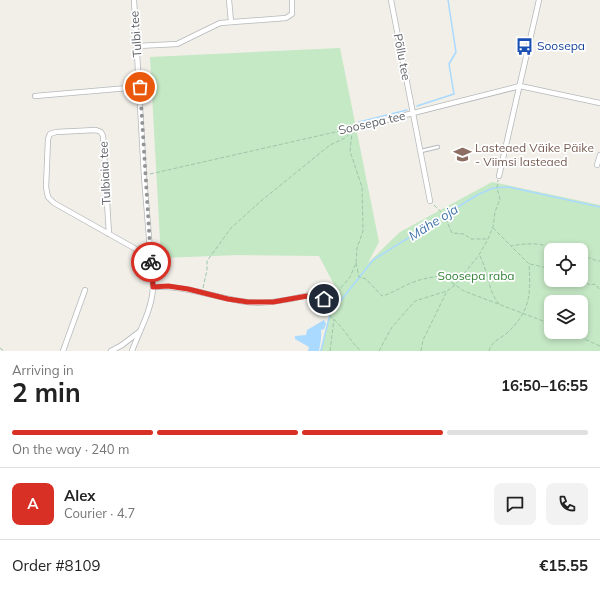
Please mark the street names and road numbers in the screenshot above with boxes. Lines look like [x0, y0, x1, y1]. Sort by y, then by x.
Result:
street label: Tulbi tee [126, 10, 145, 58]
street label: Põllu tee [391, 32, 414, 82]
street label: Soosepa tee [337, 108, 407, 138]
street label: Tulbiaia tee [95, 141, 114, 205]

